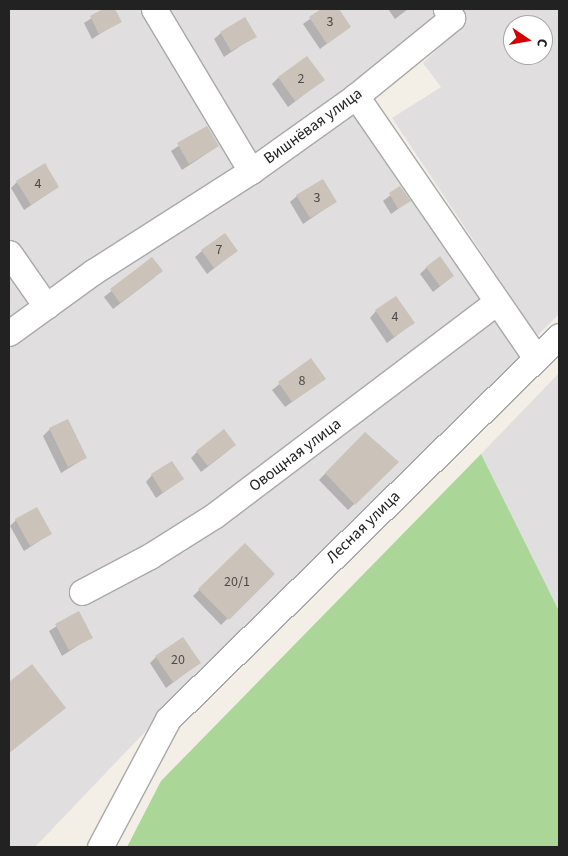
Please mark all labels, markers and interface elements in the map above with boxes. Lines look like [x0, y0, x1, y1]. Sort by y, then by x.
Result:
house number: 3 [327, 14, 333, 30]
north arrow [503, 15, 553, 65]
text: С [531, 37, 552, 49]
house number: 2 [298, 71, 304, 87]
street label: Вишнёвая улица [260, 84, 366, 168]
house number: 4 [35, 176, 41, 192]
house number: 3 [314, 190, 320, 206]
house number: 7 [216, 242, 222, 258]
house number: 4 [392, 309, 398, 325]
house number: 8 [299, 373, 305, 389]
street label: Овощная улица [245, 414, 345, 496]
street label: Лесная улица [322, 487, 404, 567]
house number: 20/1 [224, 574, 250, 590]
house number: 20 [171, 652, 185, 668]

